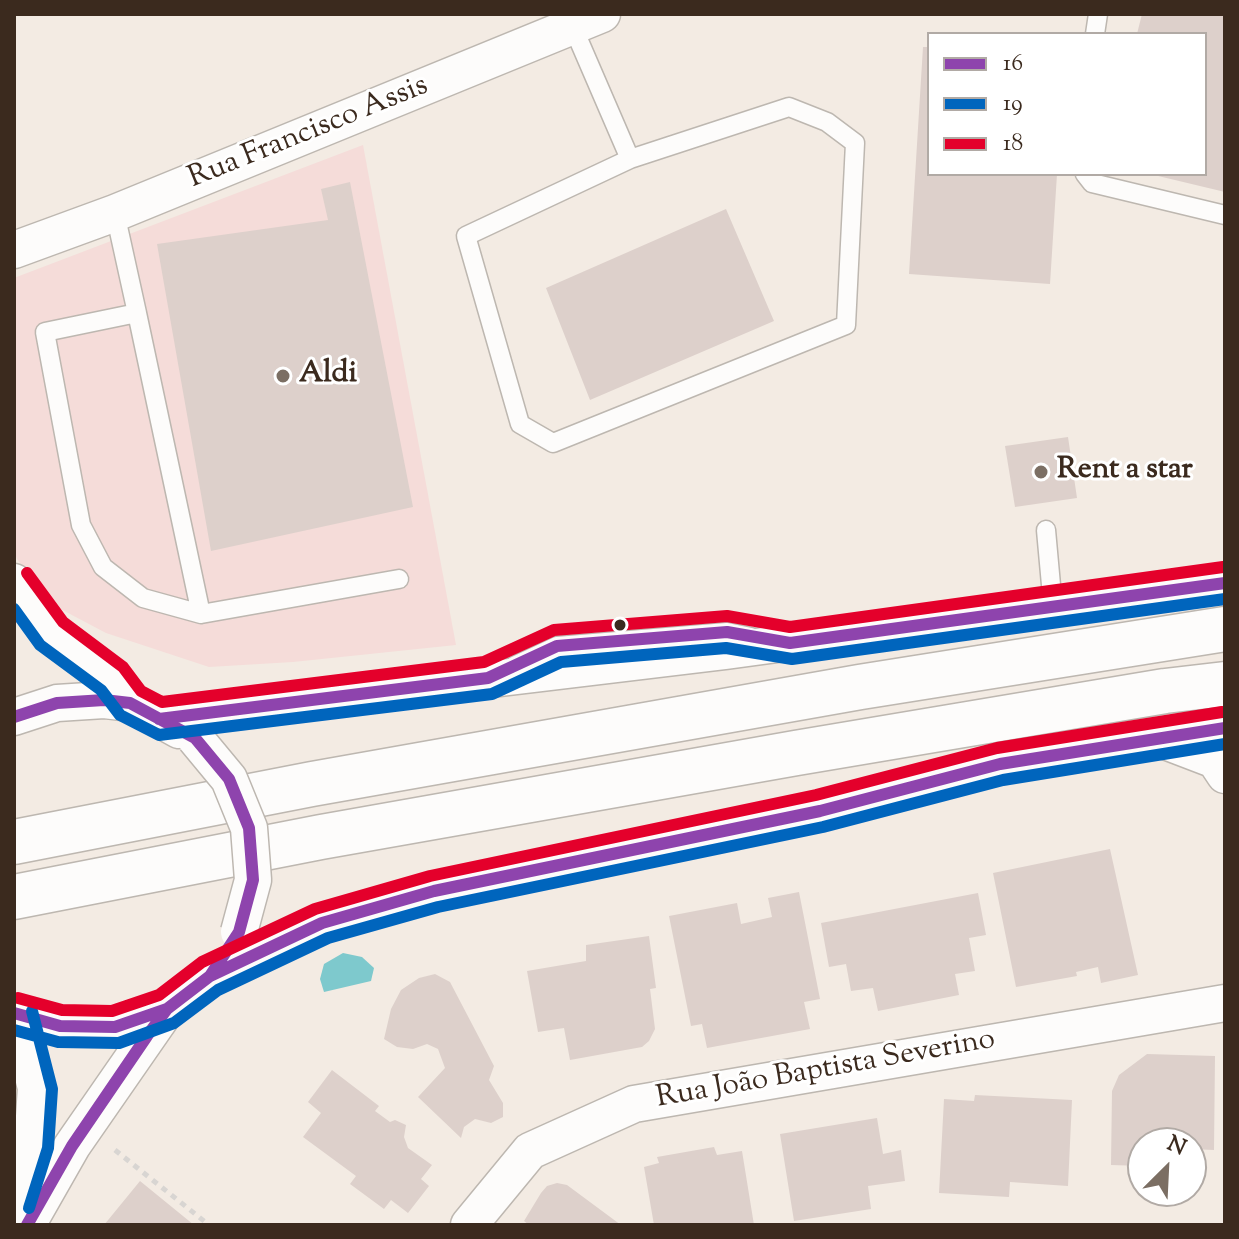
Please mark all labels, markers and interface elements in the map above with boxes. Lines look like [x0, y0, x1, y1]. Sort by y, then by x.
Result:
legend [927, 32, 1207, 176]
text: 16 [1003, 47, 1023, 81]
street label: Rua Francisco Assis [184, 69, 434, 199]
text: 19 [1003, 87, 1023, 121]
text: 18 [1003, 127, 1023, 161]
place label: Aldi [299, 358, 357, 394]
marker: Aldi [274, 367, 292, 385]
place label: Rent a star [1057, 454, 1193, 490]
marker: Rent a star [1032, 463, 1050, 481]
unlabelled marker [612, 617, 628, 633]
street label: Rua João Baptista Severino [654, 1023, 998, 1119]
north arrow [1127, 1127, 1207, 1207]
text: N [1161, 1129, 1190, 1165]

